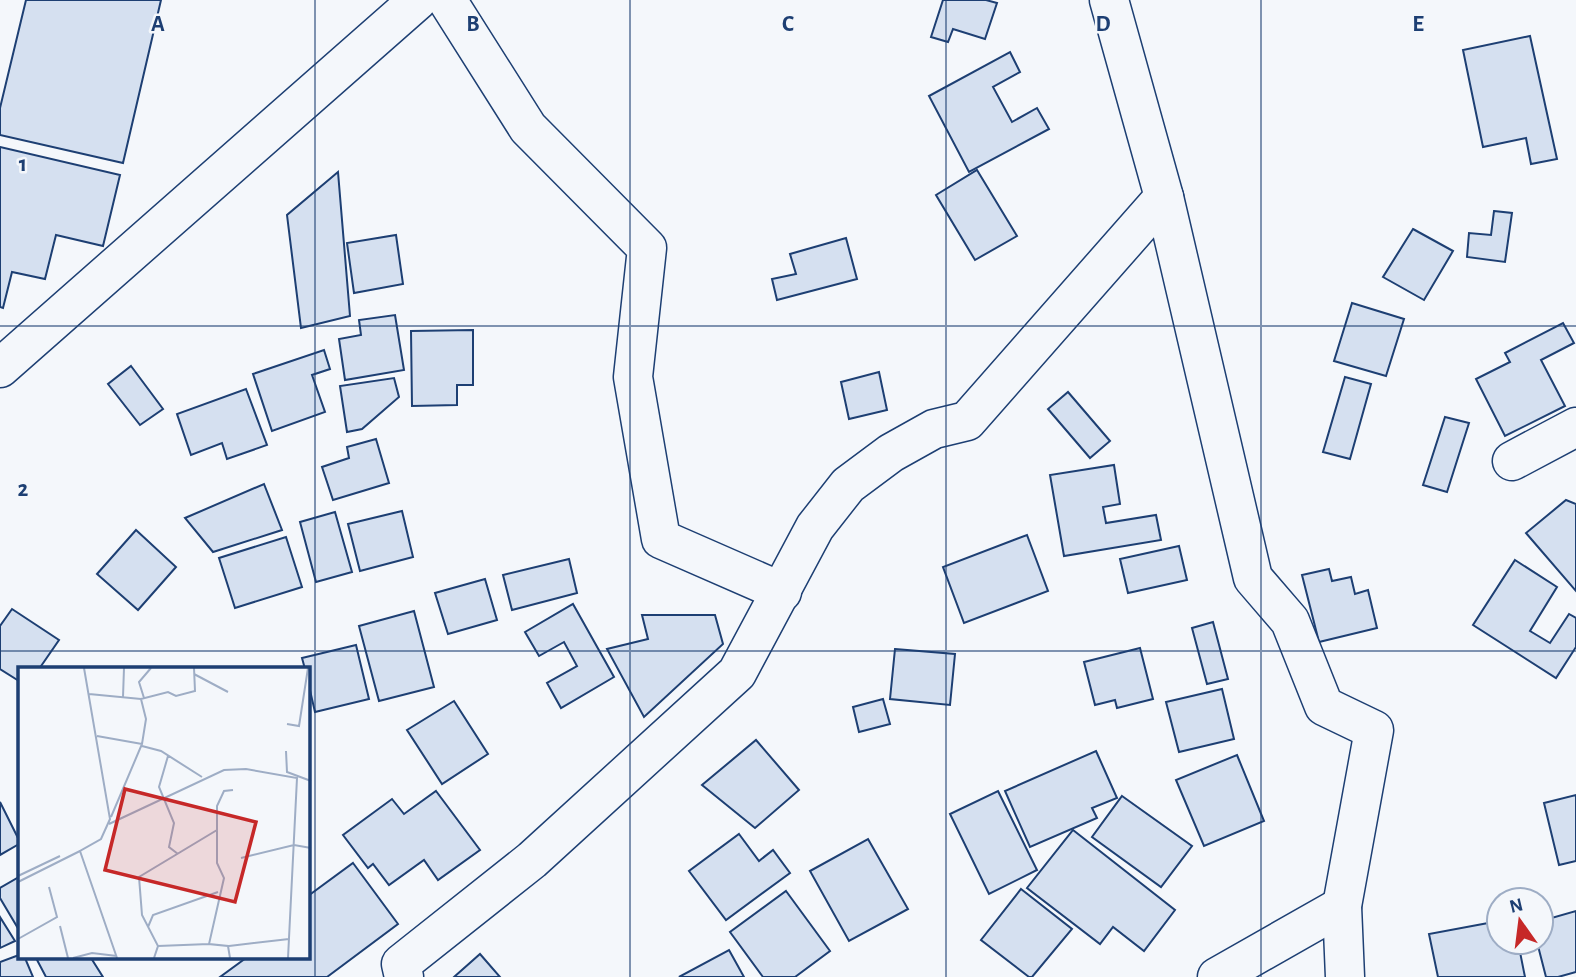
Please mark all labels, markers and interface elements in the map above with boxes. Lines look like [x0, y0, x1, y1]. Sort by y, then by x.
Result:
text: A [151, 13, 165, 36]
text: B [466, 13, 480, 36]
text: C [782, 13, 794, 36]
text: D [1095, 13, 1111, 36]
text: E [1412, 13, 1424, 36]
text: 1 [19, 153, 27, 176]
text: 2 [18, 478, 29, 501]
inset map [18, 667, 310, 960]
north arrow [1485, 886, 1555, 956]
text: N [1508, 895, 1525, 917]

